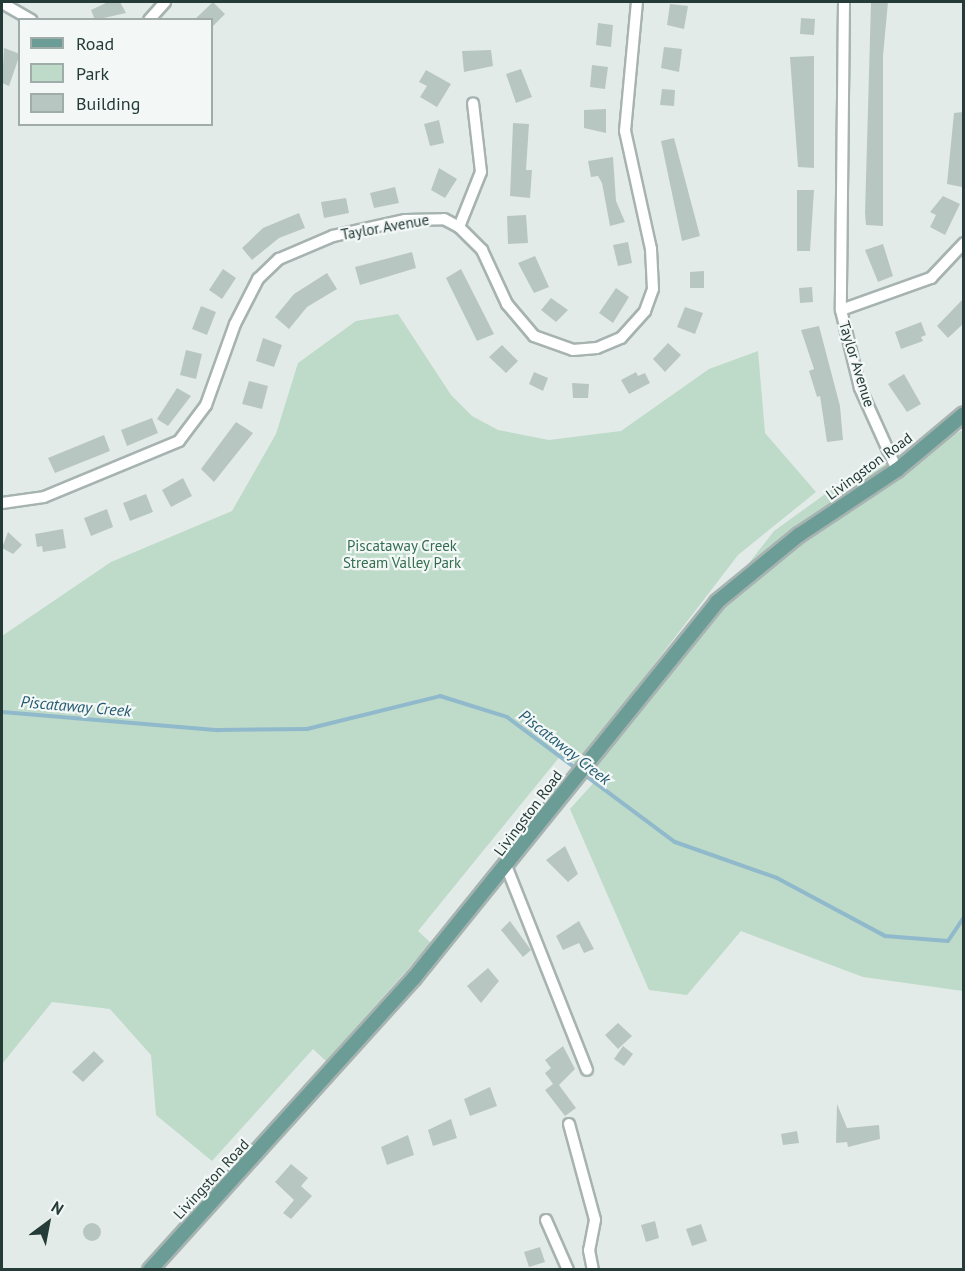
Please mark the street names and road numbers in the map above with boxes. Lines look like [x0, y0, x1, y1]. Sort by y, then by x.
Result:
street label: Taylor Avenue [339, 210, 431, 244]
street label: Taylor Avenue [835, 319, 879, 409]
street label: Livingston Road [822, 429, 916, 503]
street label: Livingston Road [490, 767, 566, 859]
street label: Livingston Road [169, 1135, 253, 1223]

